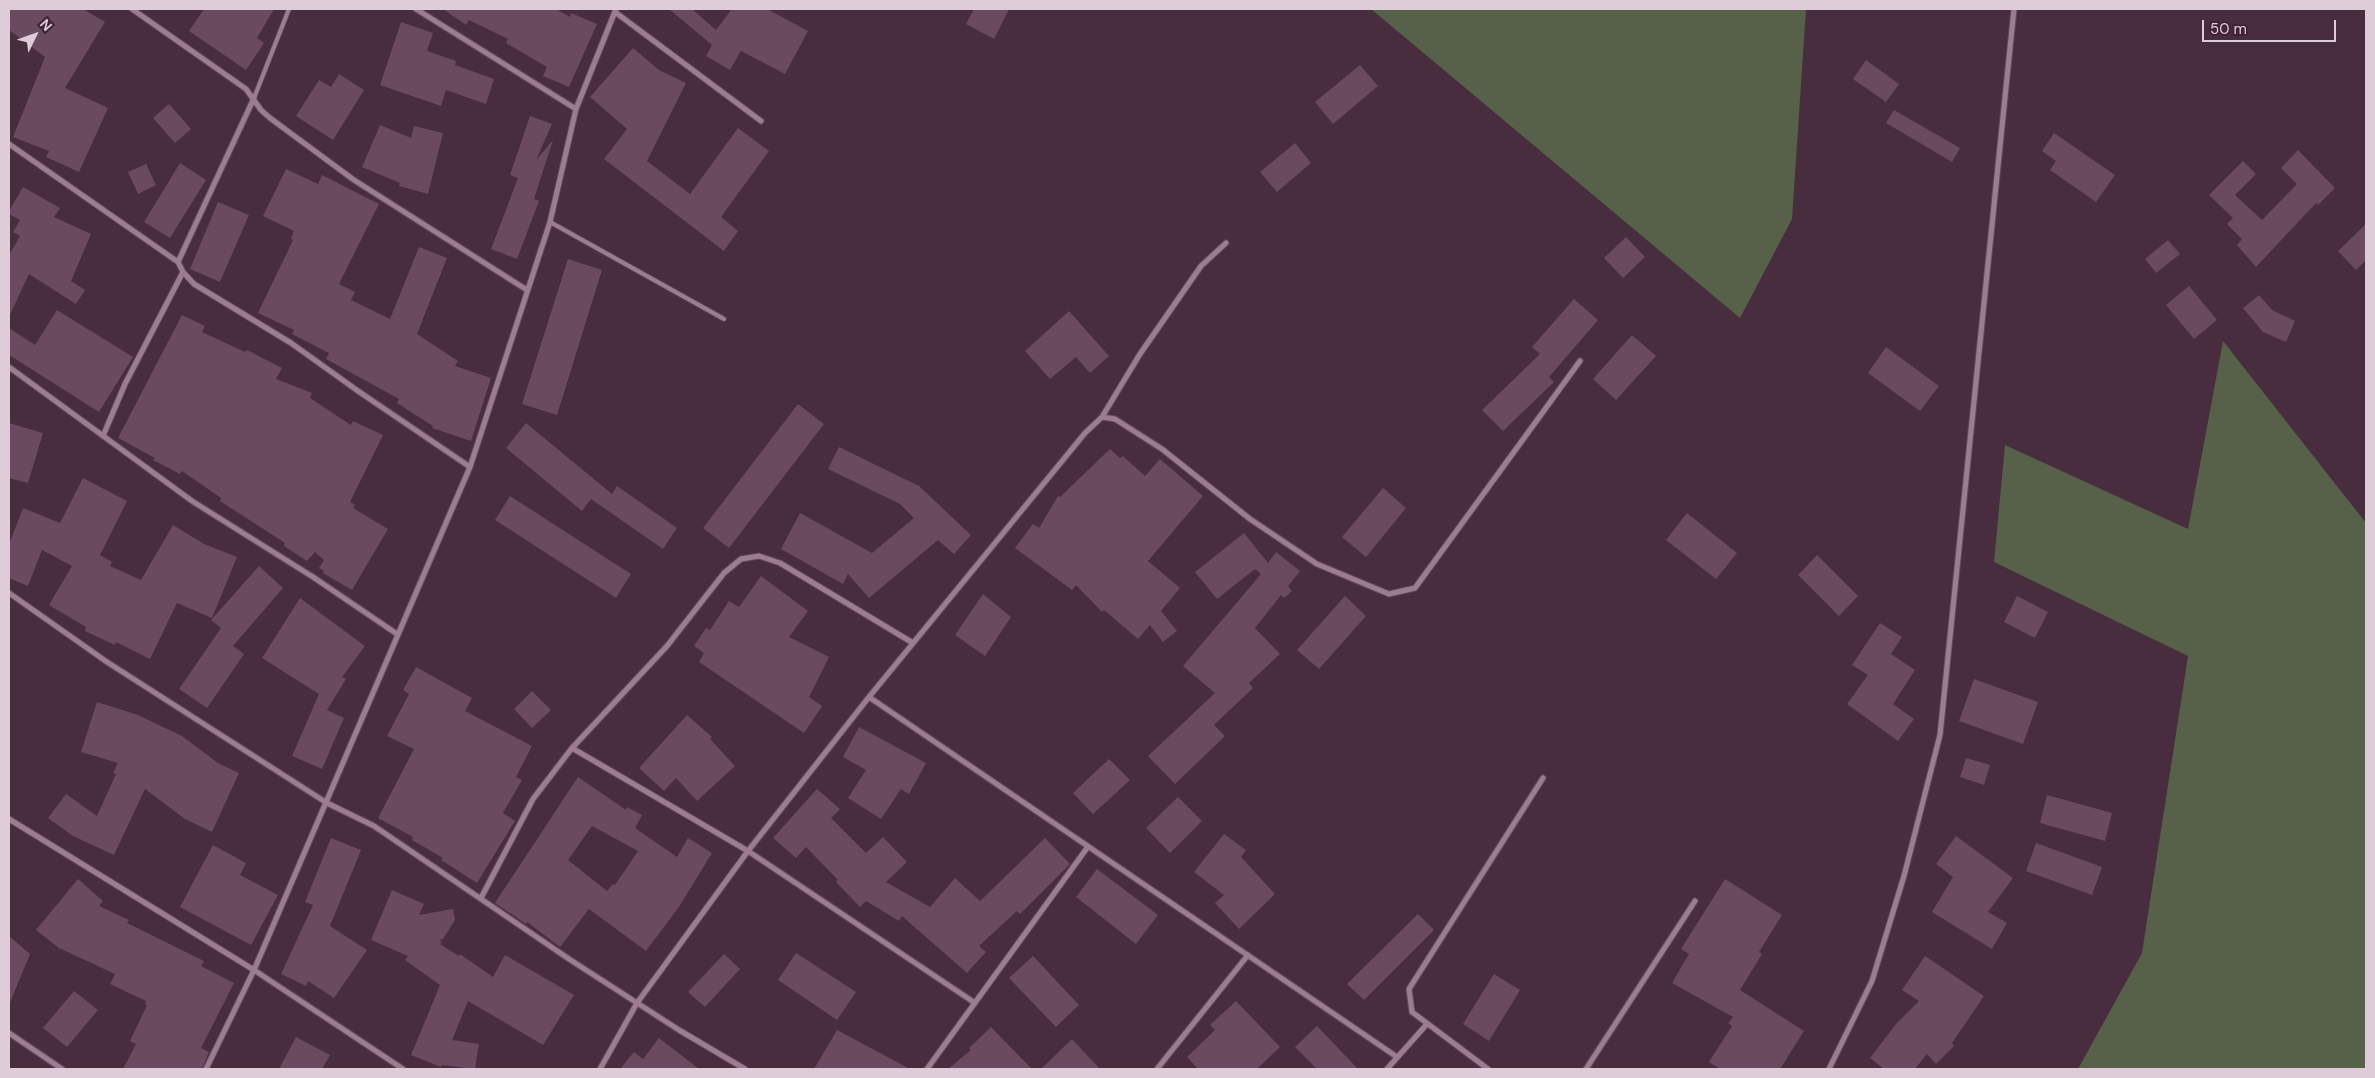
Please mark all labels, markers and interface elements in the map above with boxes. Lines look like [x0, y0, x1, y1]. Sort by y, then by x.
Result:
north arrow [10, 10, 60, 60]
scale bar [2205, 10, 2339, 42]
text: N [36, 15, 56, 35]
text: 50 m [2210, 19, 2247, 39]

